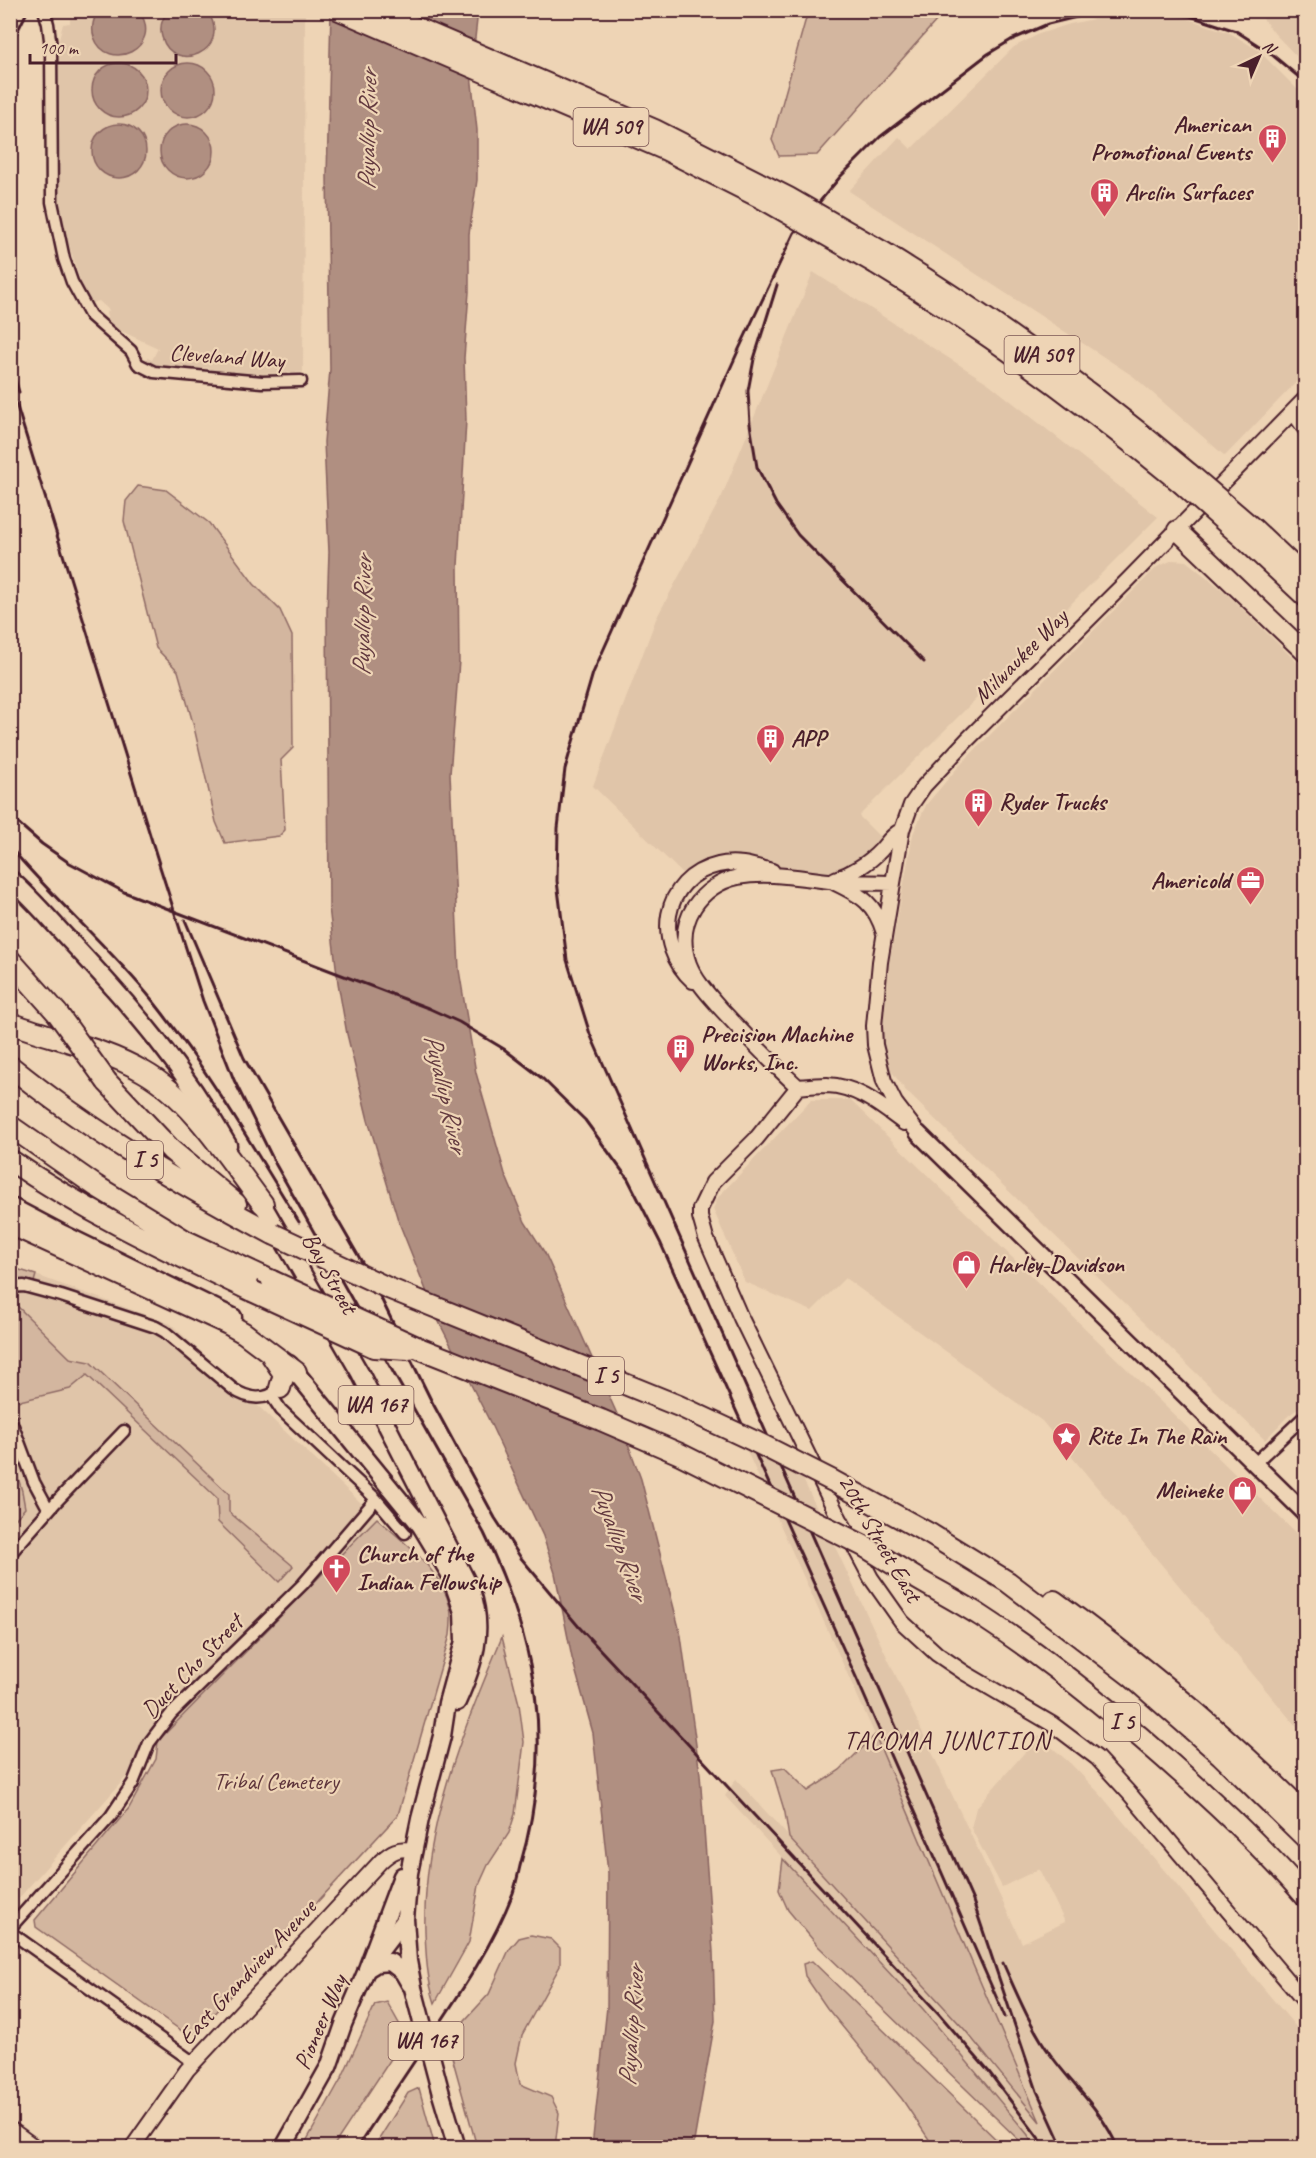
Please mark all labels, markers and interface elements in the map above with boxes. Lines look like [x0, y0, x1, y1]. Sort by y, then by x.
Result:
scale bar [30, 27, 176, 65]
north arrow [1229, 27, 1289, 87]
text: N [1258, 36, 1281, 60]
text: 100 m [39, 37, 80, 59]
water label: Puyallup River [349, 65, 385, 190]
road number: WA 509 [574, 108, 648, 146]
place label: American Promotional Events [1091, 109, 1254, 167]
building icon: American Promotional Events [1256, 122, 1288, 164]
building icon: Arclin Surfaces [1088, 176, 1120, 218]
place label: Arclin Surfaces [1125, 177, 1255, 207]
road number: WA 509 [1004, 336, 1080, 374]
street label: Cleveland Way [169, 337, 287, 375]
water label: Puyallup River [344, 551, 380, 676]
street label: Milwaukee Way [966, 601, 1075, 710]
building icon: APP [754, 722, 786, 764]
place label: APP [791, 723, 829, 753]
building icon: Ryder Trucks [962, 786, 994, 828]
place label: Ryder Trucks [999, 787, 1109, 817]
office icon: Americold [1235, 864, 1267, 906]
place label: Americold [1151, 865, 1234, 895]
place label: Precision Machine Works, Inc. [701, 1019, 854, 1077]
water label: Puyallup River [416, 1031, 477, 1160]
building icon: Precision Machine Works, Inc. [664, 1032, 696, 1074]
road number: I 5 [127, 1141, 163, 1179]
street label: Bay Street [295, 1227, 366, 1321]
shop icon: Harley-Davidson [951, 1248, 983, 1290]
place label: Harley-Davidson [988, 1249, 1125, 1279]
road number: I 5 [588, 1357, 624, 1395]
road number: WA 167 [338, 1386, 413, 1424]
place icon: Rite In The Rain [1050, 1420, 1082, 1462]
place label: Rite In The Rain [1087, 1421, 1228, 1451]
street label: 20th Street East [831, 1469, 930, 1609]
shop icon: Meineke [1227, 1474, 1259, 1516]
place label: Meineke [1156, 1475, 1224, 1505]
water label: Puyallup River [584, 1480, 658, 1608]
place label: Church of the Indian Fellowship [357, 1539, 503, 1597]
church icon: Church of the Indian Fellowship [320, 1552, 352, 1594]
street label: Duct Cho Street [135, 1606, 251, 1724]
road number: I 5 [1104, 1703, 1140, 1741]
district label: TACOMA JUNCTION [843, 1724, 1054, 1757]
park label: Tribal Cemetery [213, 1766, 340, 1796]
street label: East Grandview Avenue [172, 1891, 324, 2051]
water label: Puyallup River [610, 1960, 652, 2087]
street label: Pioneer Way [287, 1968, 354, 2074]
road number: WA 167 [388, 2022, 464, 2060]

